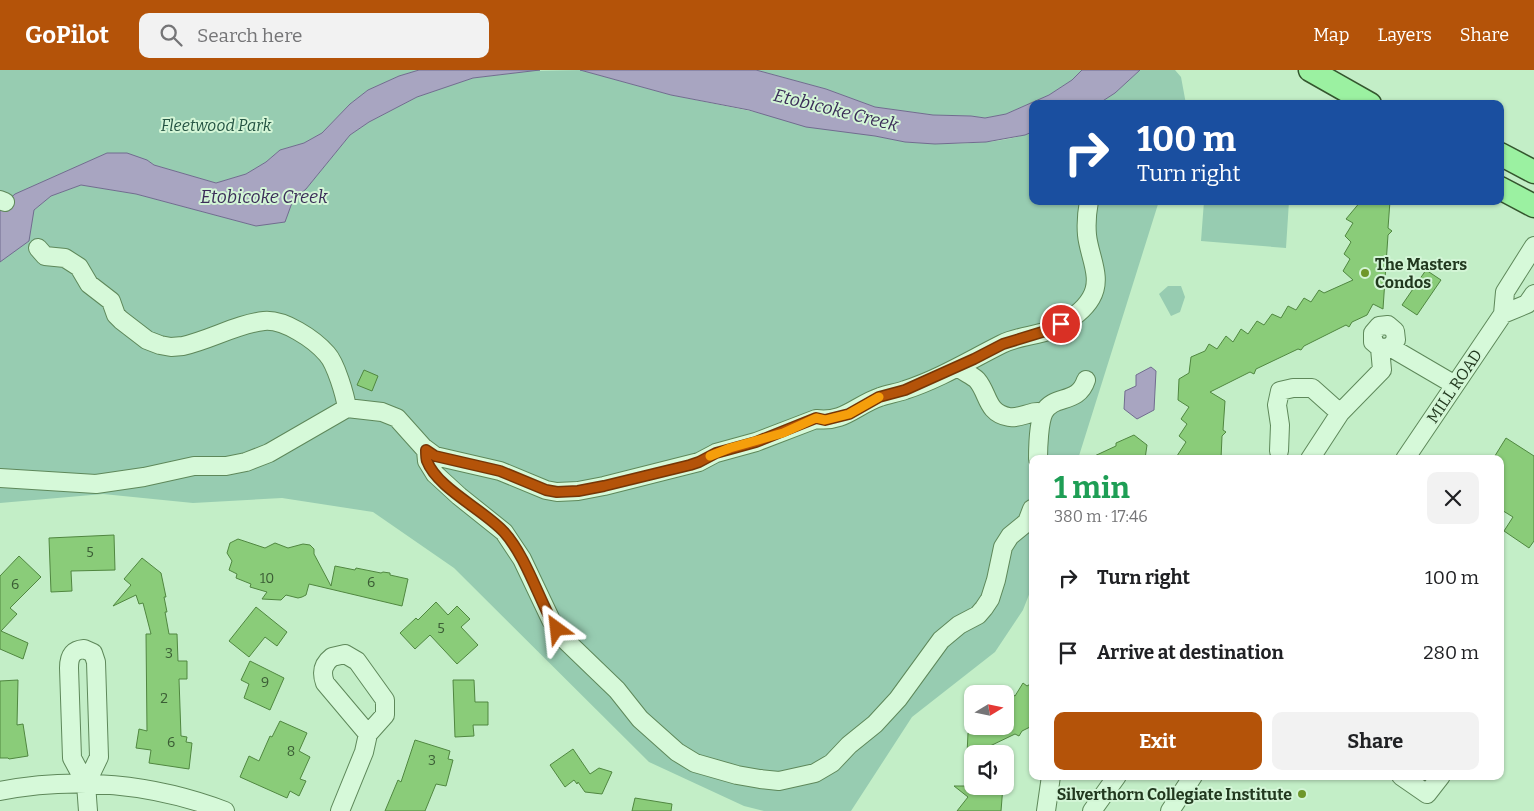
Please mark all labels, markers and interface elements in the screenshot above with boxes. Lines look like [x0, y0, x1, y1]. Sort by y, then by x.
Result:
search box [139, 13, 489, 58]
text: GoPilot [25, 21, 109, 49]
icon: search [157, 21, 185, 49]
text: Search here [197, 24, 303, 47]
text: Map [1313, 24, 1349, 46]
text: Layers [1377, 24, 1432, 46]
text: Share [1460, 24, 1509, 46]
water label: Etobicoke Creek [771, 84, 901, 136]
park label: Fleetwood Park [161, 116, 272, 135]
text: 100 m [1137, 118, 1236, 160]
icon: right [1054, 120, 1119, 185]
text: Turn right [1137, 160, 1240, 187]
water label: Etobicoke Creek [200, 186, 328, 208]
place label: The Masters Condos [1375, 255, 1467, 292]
marker: The Masters Condos [1359, 267, 1371, 279]
pin [1040, 303, 1082, 345]
icon: arrive [1047, 310, 1075, 338]
street label: MILL ROAD [1423, 346, 1486, 427]
text: 1 min [1054, 470, 1130, 506]
button: close [1427, 472, 1479, 524]
text: 380 m · 17:46 [1054, 507, 1148, 526]
house number: 5 [86, 544, 94, 561]
icon: right [1054, 564, 1082, 592]
text: Turn right [1097, 566, 1190, 589]
text: 100 m [1425, 566, 1479, 589]
house number: 10 [260, 570, 274, 587]
house number: 6 [367, 574, 375, 591]
house number: 6 [11, 576, 19, 593]
position arrow [530, 602, 582, 654]
house number: 5 [437, 620, 445, 637]
icon: arrive [1054, 639, 1082, 667]
text: Arrive at destination [1097, 641, 1284, 664]
text: 280 m [1423, 641, 1479, 664]
house number: 3 [165, 645, 173, 662]
house number: 9 [261, 674, 269, 691]
north arrow [964, 685, 1014, 735]
map controls [964, 685, 1014, 795]
house number: 2 [160, 690, 168, 707]
button: Exit [1054, 712, 1262, 770]
button: Share [1272, 712, 1479, 770]
house number: 6 [167, 734, 175, 751]
house number: 8 [287, 743, 295, 760]
button: sound [964, 745, 1014, 795]
house number: 3 [428, 752, 436, 769]
place label: Silverthorn Collegiate Institute [1057, 785, 1292, 804]
marker: Silverthorn Collegiate Institute [1296, 788, 1308, 800]

